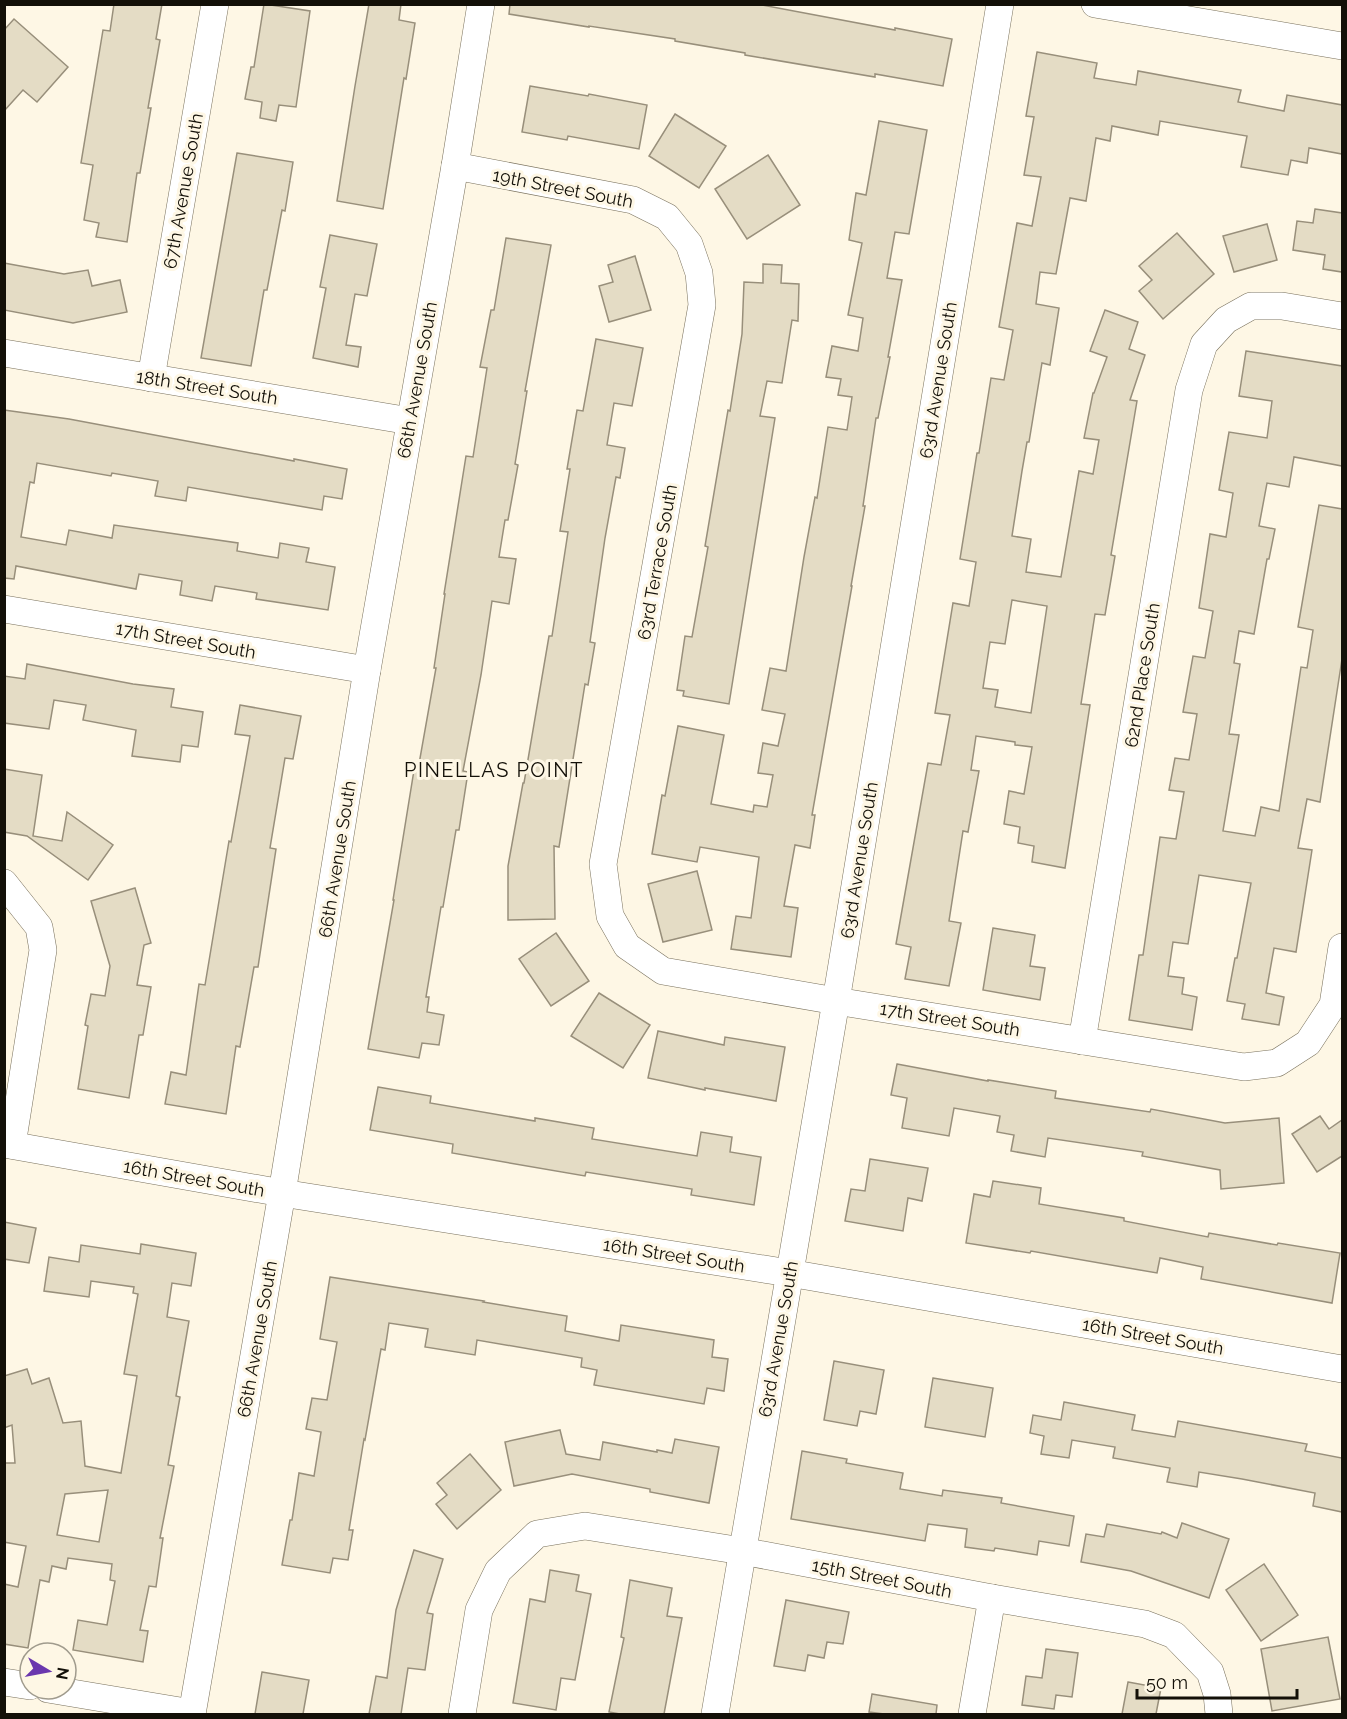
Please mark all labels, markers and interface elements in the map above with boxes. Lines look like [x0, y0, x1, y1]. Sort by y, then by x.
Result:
street label: 67th Avenue South [159, 112, 207, 270]
street label: 19th Street South [491, 164, 635, 212]
street label: 66th Avenue South [393, 300, 441, 460]
street label: 63rd Avenue South [915, 300, 961, 460]
street label: 18th Street South [135, 365, 279, 409]
street label: 63rd Terrace South [633, 483, 681, 641]
street label: 62nd Place South [1120, 601, 1164, 749]
street label: 17th Street South [114, 617, 258, 663]
district label: PINELLAS POINT [404, 758, 584, 782]
street label: 66th Avenue South [314, 779, 360, 939]
street label: 63rd Avenue South [836, 780, 882, 940]
street label: 17th Street South [878, 998, 1022, 1040]
street label: 16th Street South [122, 1155, 266, 1201]
street label: 16th Street South [602, 1233, 746, 1277]
street label: 66th Avenue South [233, 1259, 281, 1419]
street label: 63rd Avenue South [754, 1259, 802, 1419]
street label: 16th Street South [1081, 1313, 1225, 1359]
street label: 15th Street South [810, 1554, 954, 1602]
north arrow [18, 1641, 78, 1701]
scale bar [1137, 1662, 1298, 1700]
text: N [52, 1666, 73, 1681]
text: 50 m [1146, 1672, 1188, 1693]

